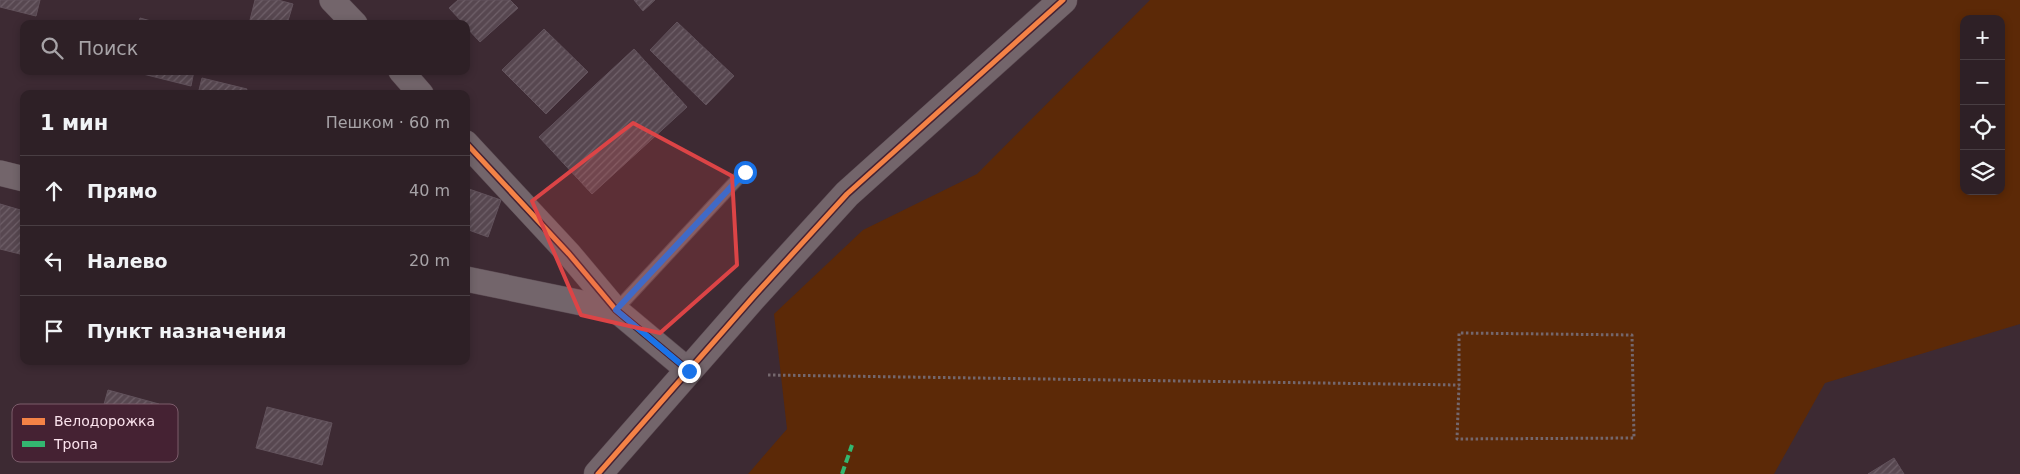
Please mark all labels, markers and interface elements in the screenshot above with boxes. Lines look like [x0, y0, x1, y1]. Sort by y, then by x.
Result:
map controls [1960, 15, 2005, 195]
button: + [1960, 15, 2005, 60]
search box [20, 20, 470, 75]
icon: search [38, 34, 66, 62]
text: Поиск [78, 37, 138, 59]
button: − [1960, 60, 2005, 105]
button: locate [1960, 105, 2005, 150]
text: 1 мин [40, 111, 108, 135]
text: Пешком · 60 m [326, 113, 450, 132]
button: layers [1960, 150, 2005, 195]
route start [734, 161, 757, 184]
icon: ahead [40, 177, 68, 205]
text: Прямо [87, 180, 157, 202]
text: 40 m [409, 181, 450, 200]
icon: left [40, 247, 68, 275]
text: Налево [87, 250, 168, 272]
text: 20 m [409, 251, 450, 270]
icon: arrive [40, 317, 68, 345]
text: Пункт назначения [87, 320, 286, 342]
route end [678, 360, 701, 383]
legend [12, 404, 178, 462]
text: Велодорожка [54, 413, 155, 429]
text: Тропа [53, 436, 98, 452]

